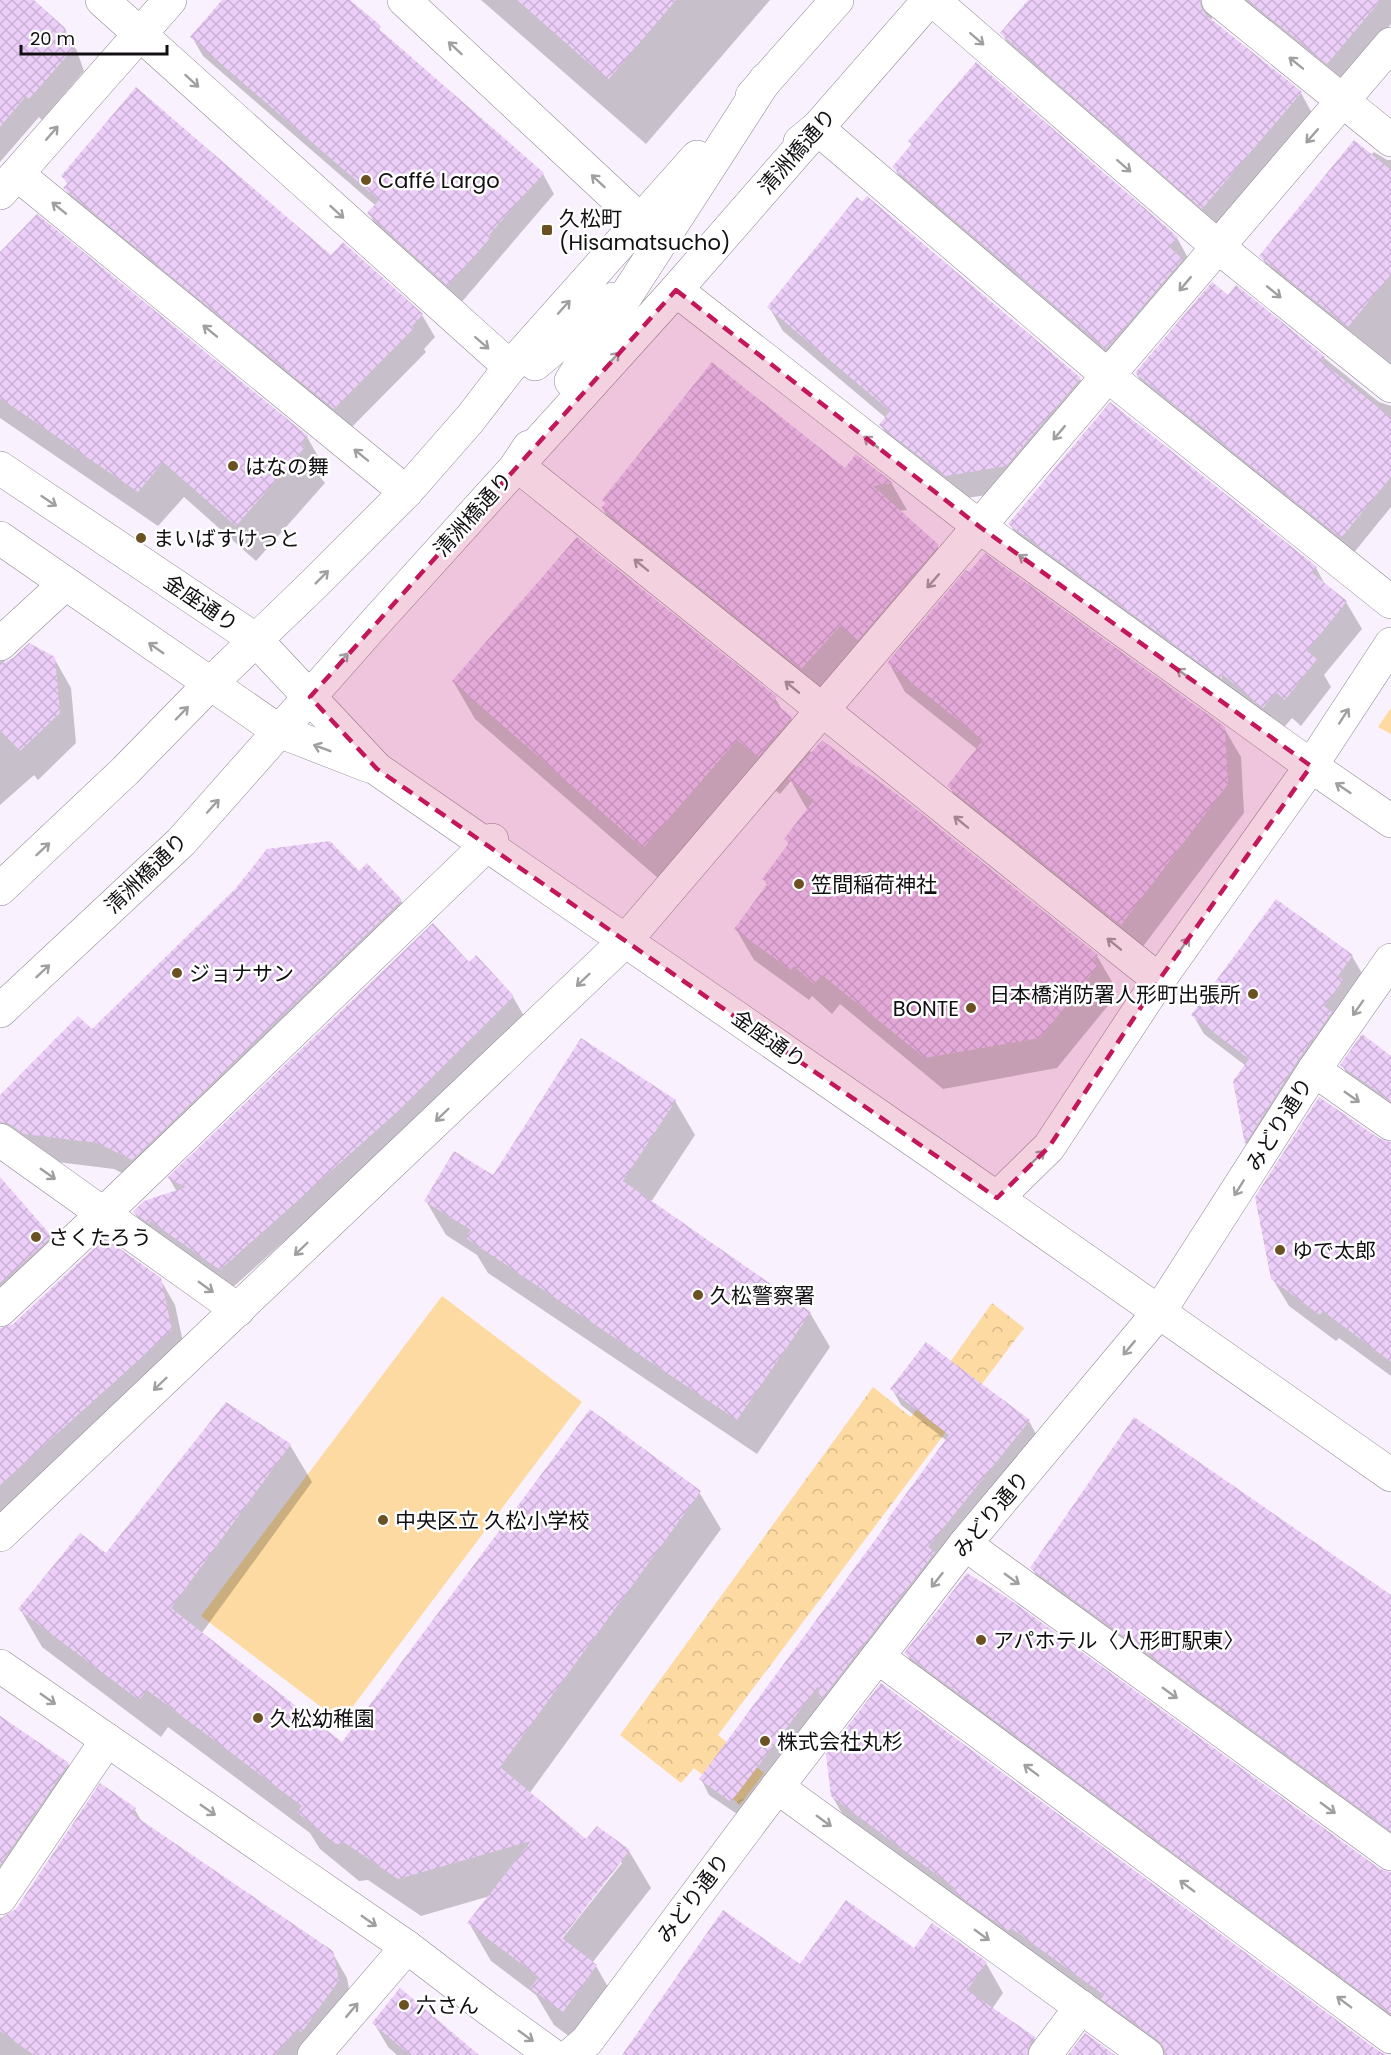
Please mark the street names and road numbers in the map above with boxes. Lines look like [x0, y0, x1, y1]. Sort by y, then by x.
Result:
street label: 清洲橋通り [752, 102, 842, 200]
street label: 清洲橋通り [427, 465, 519, 563]
street label: 金座通り [158, 567, 244, 639]
street label: 清洲橋通り [98, 826, 194, 920]
street label: 金座通り [726, 1003, 812, 1075]
street label: みどり通り [1239, 1072, 1319, 1176]
street label: みどり通り [946, 1464, 1036, 1564]
street label: みどり通り [650, 1847, 736, 1949]

